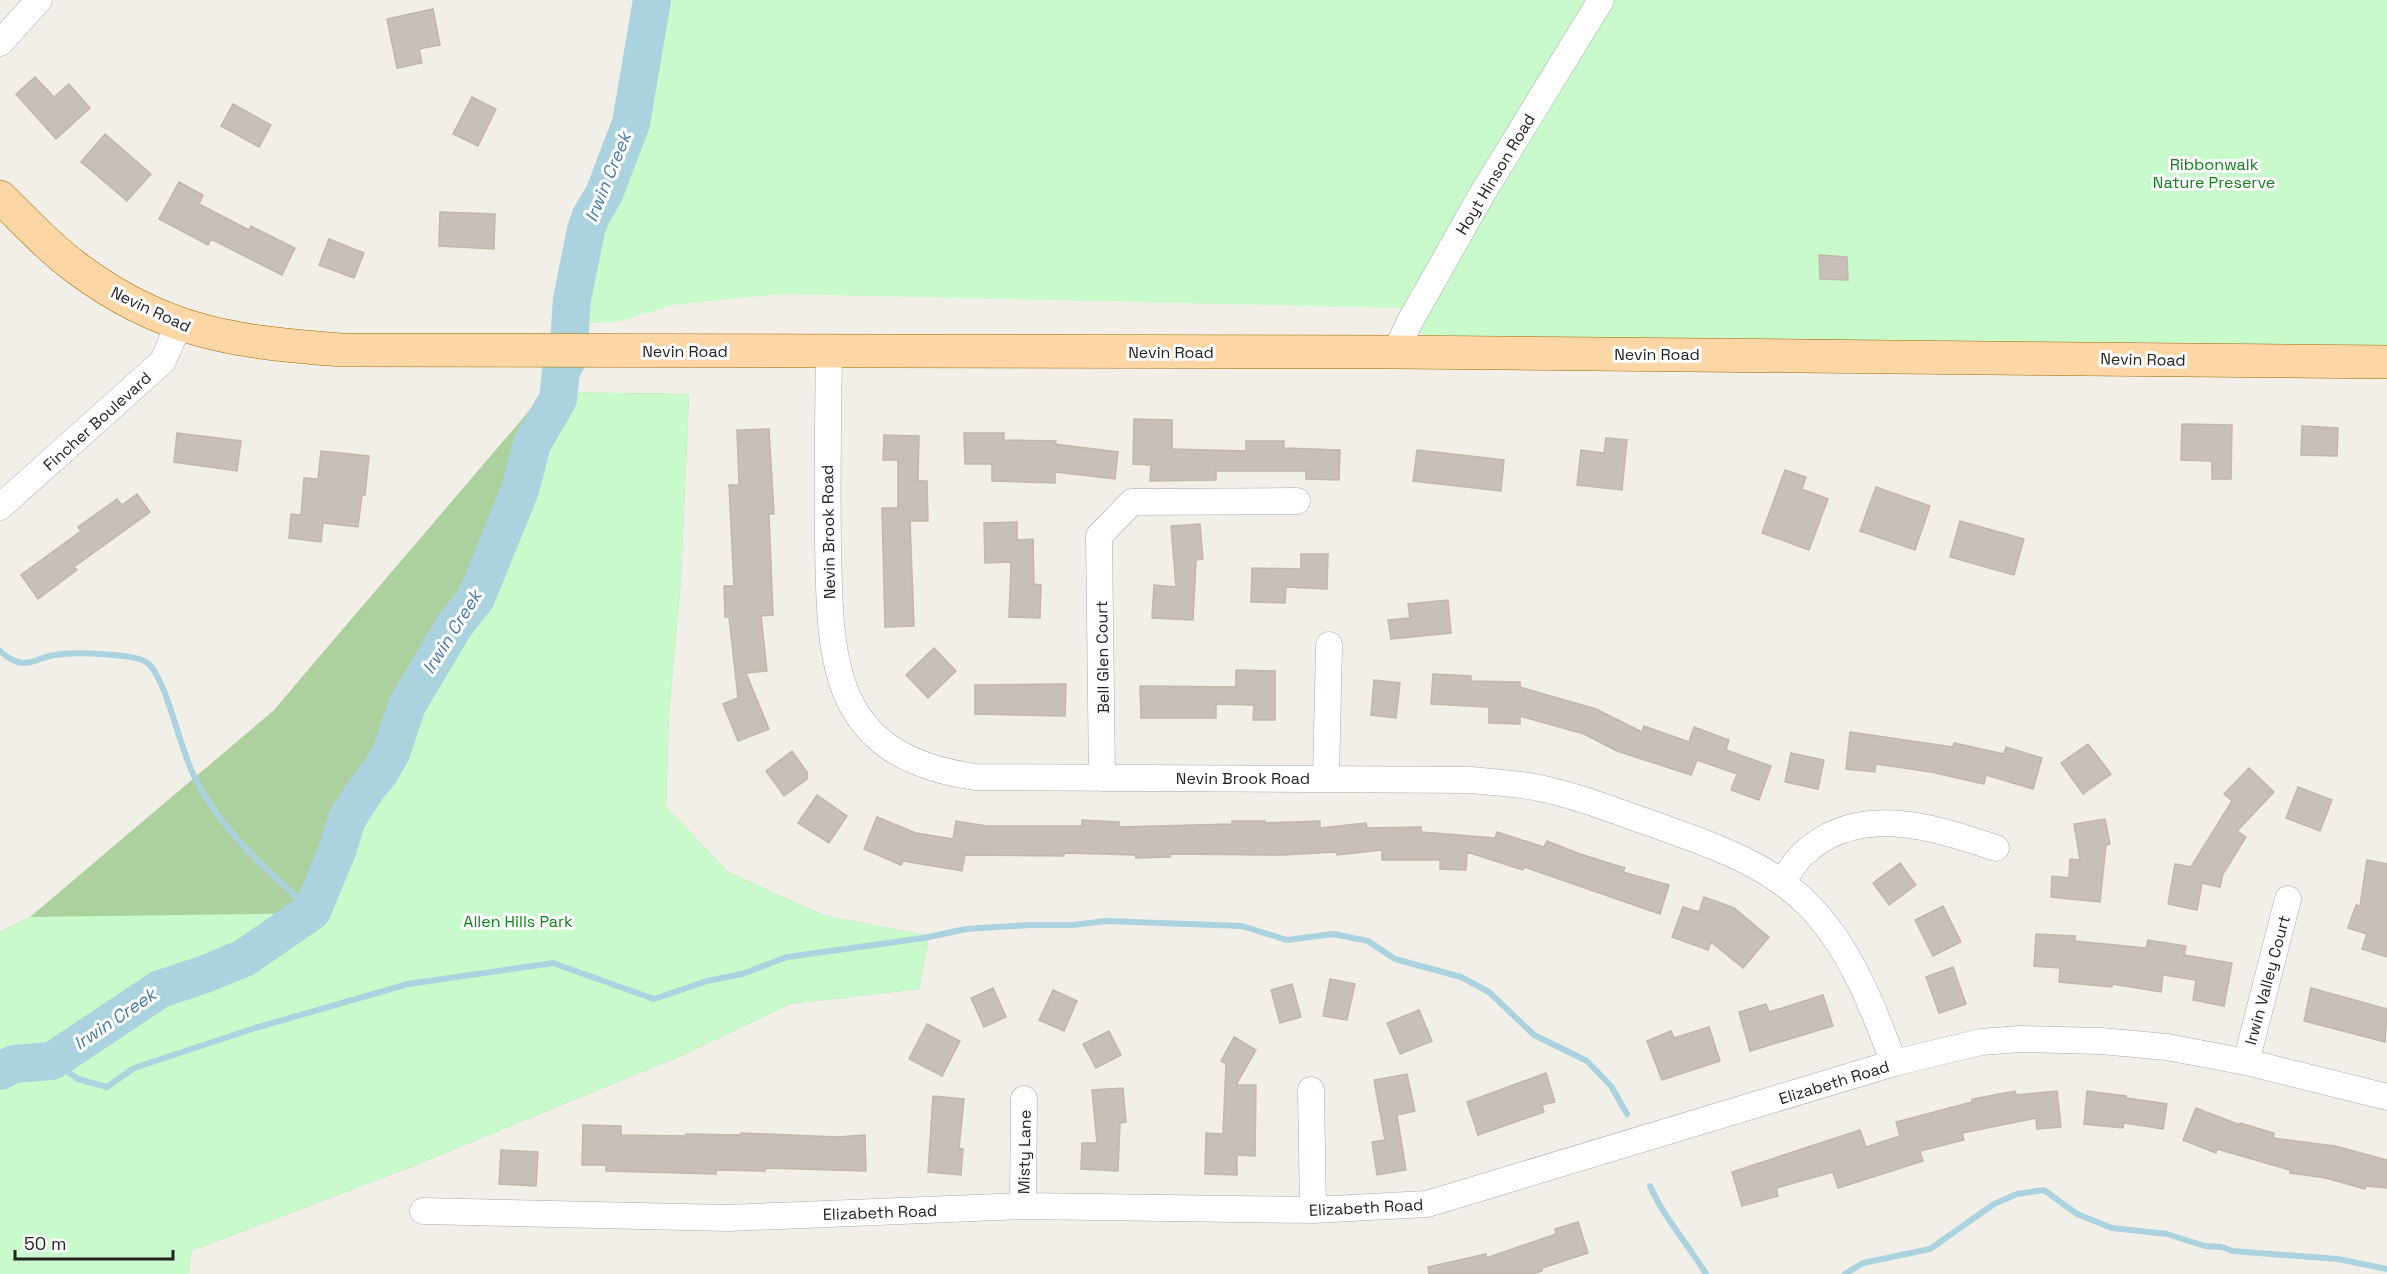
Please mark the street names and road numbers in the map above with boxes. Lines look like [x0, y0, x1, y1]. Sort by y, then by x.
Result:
street label: Hoyt Hinson Road [1451, 110, 1540, 239]
street label: Nevin Road [108, 282, 194, 337]
street label: Nevin Road [642, 341, 728, 362]
street label: Nevin Road [1128, 342, 1214, 363]
street label: Nevin Road [1614, 344, 1700, 365]
street label: Nevin Road [2100, 348, 2186, 371]
street label: Fincher Boulevard [39, 367, 156, 475]
street label: Nevin Brook Road [817, 465, 840, 599]
street label: Bell Glen Court [1091, 600, 1114, 714]
street label: Nevin Brook Road [1176, 768, 1310, 789]
street label: Irwin Valley Court [2240, 913, 2295, 1047]
street label: Elizabeth Road [1776, 1056, 1892, 1109]
street label: Misty Lane [1013, 1110, 1036, 1194]
street label: Elizabeth Road [1308, 1194, 1424, 1221]
street label: Elizabeth Road [823, 1200, 938, 1225]

